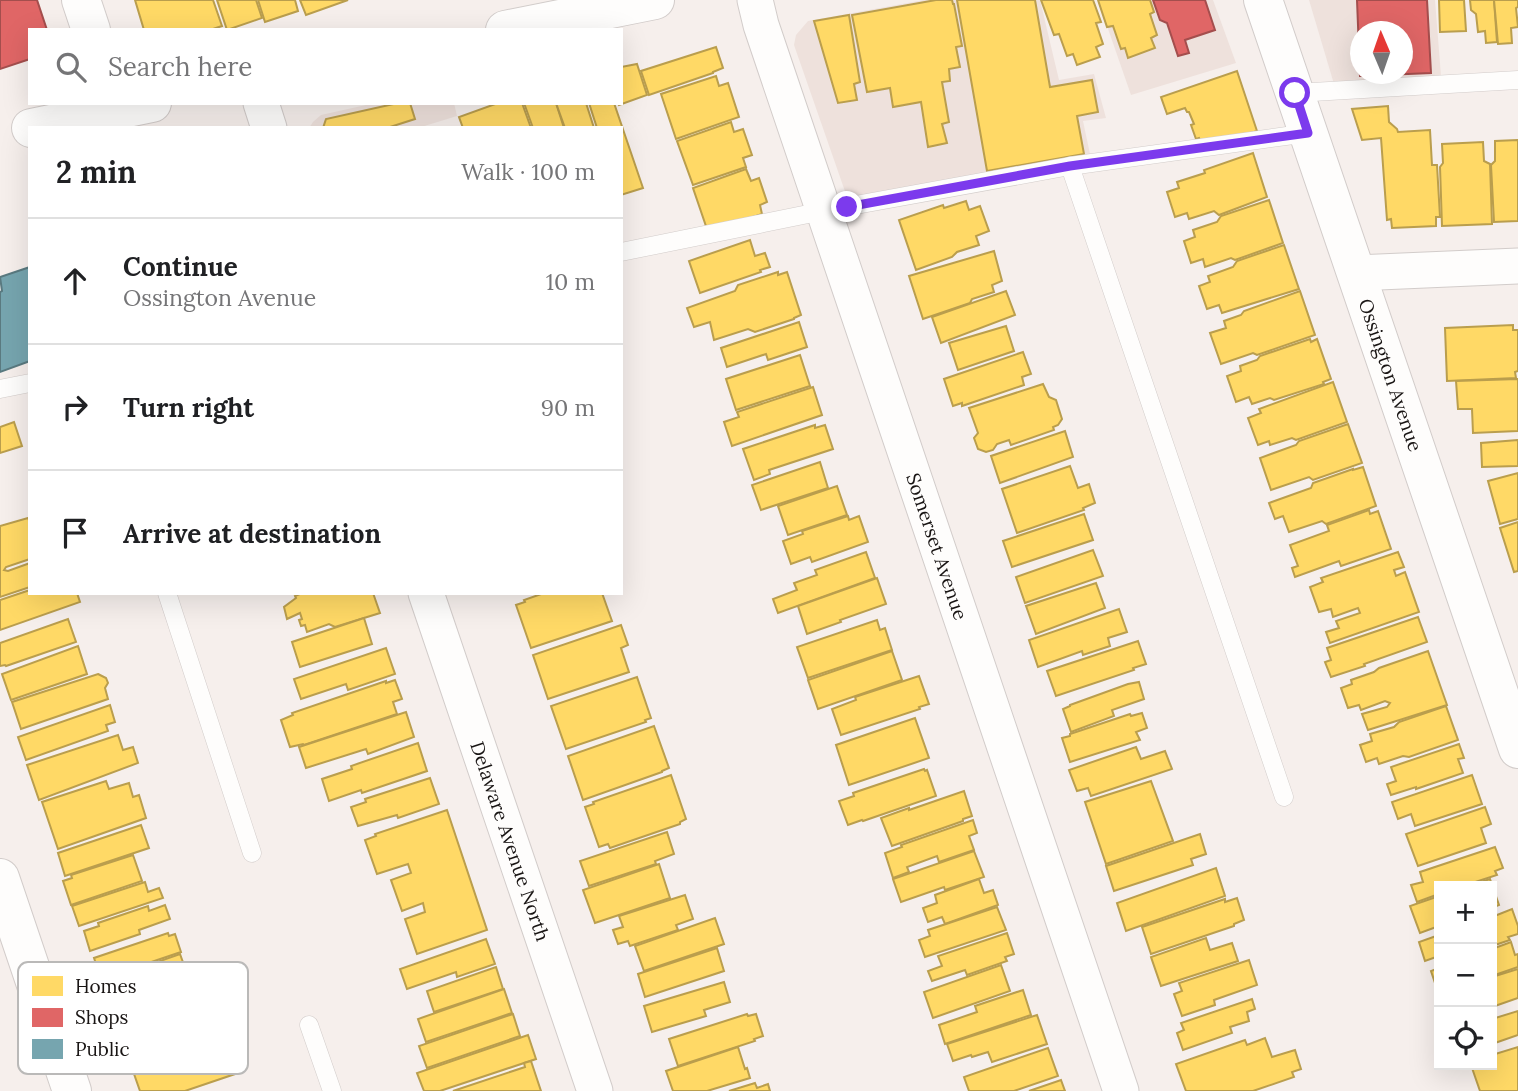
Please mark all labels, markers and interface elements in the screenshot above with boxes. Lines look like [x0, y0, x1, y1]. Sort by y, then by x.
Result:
north arrow [1350, 21, 1413, 84]
search box [28, 28, 623, 105]
icon: search [52, 48, 90, 86]
text: Search here [108, 50, 252, 83]
route start [1279, 77, 1310, 108]
text: 2 min [56, 153, 136, 191]
text: Walk · 100 m [461, 157, 595, 186]
route end [831, 191, 862, 222]
text: Continue [123, 250, 238, 283]
icon: ahead [56, 262, 94, 300]
text: 10 m [546, 267, 595, 296]
text: Ossington Avenue [123, 283, 316, 312]
street label: Ossington Avenue [1354, 295, 1428, 454]
icon: right [56, 388, 94, 426]
text: Turn right [123, 391, 254, 424]
text: 90 m [541, 393, 595, 422]
street label: Somerset Avenue [901, 470, 973, 623]
icon: arrive [56, 514, 94, 552]
text: Arrive at destination [123, 517, 381, 550]
street label: Delaware Avenue North [465, 738, 555, 944]
map controls [1434, 881, 1497, 1070]
button: + [1434, 881, 1497, 944]
button: − [1434, 944, 1497, 1007]
legend [18, 962, 248, 1074]
text: Homes [75, 974, 137, 998]
text: Shops [75, 1005, 129, 1029]
button: locate [1434, 1007, 1497, 1070]
text: Public [75, 1037, 130, 1061]

